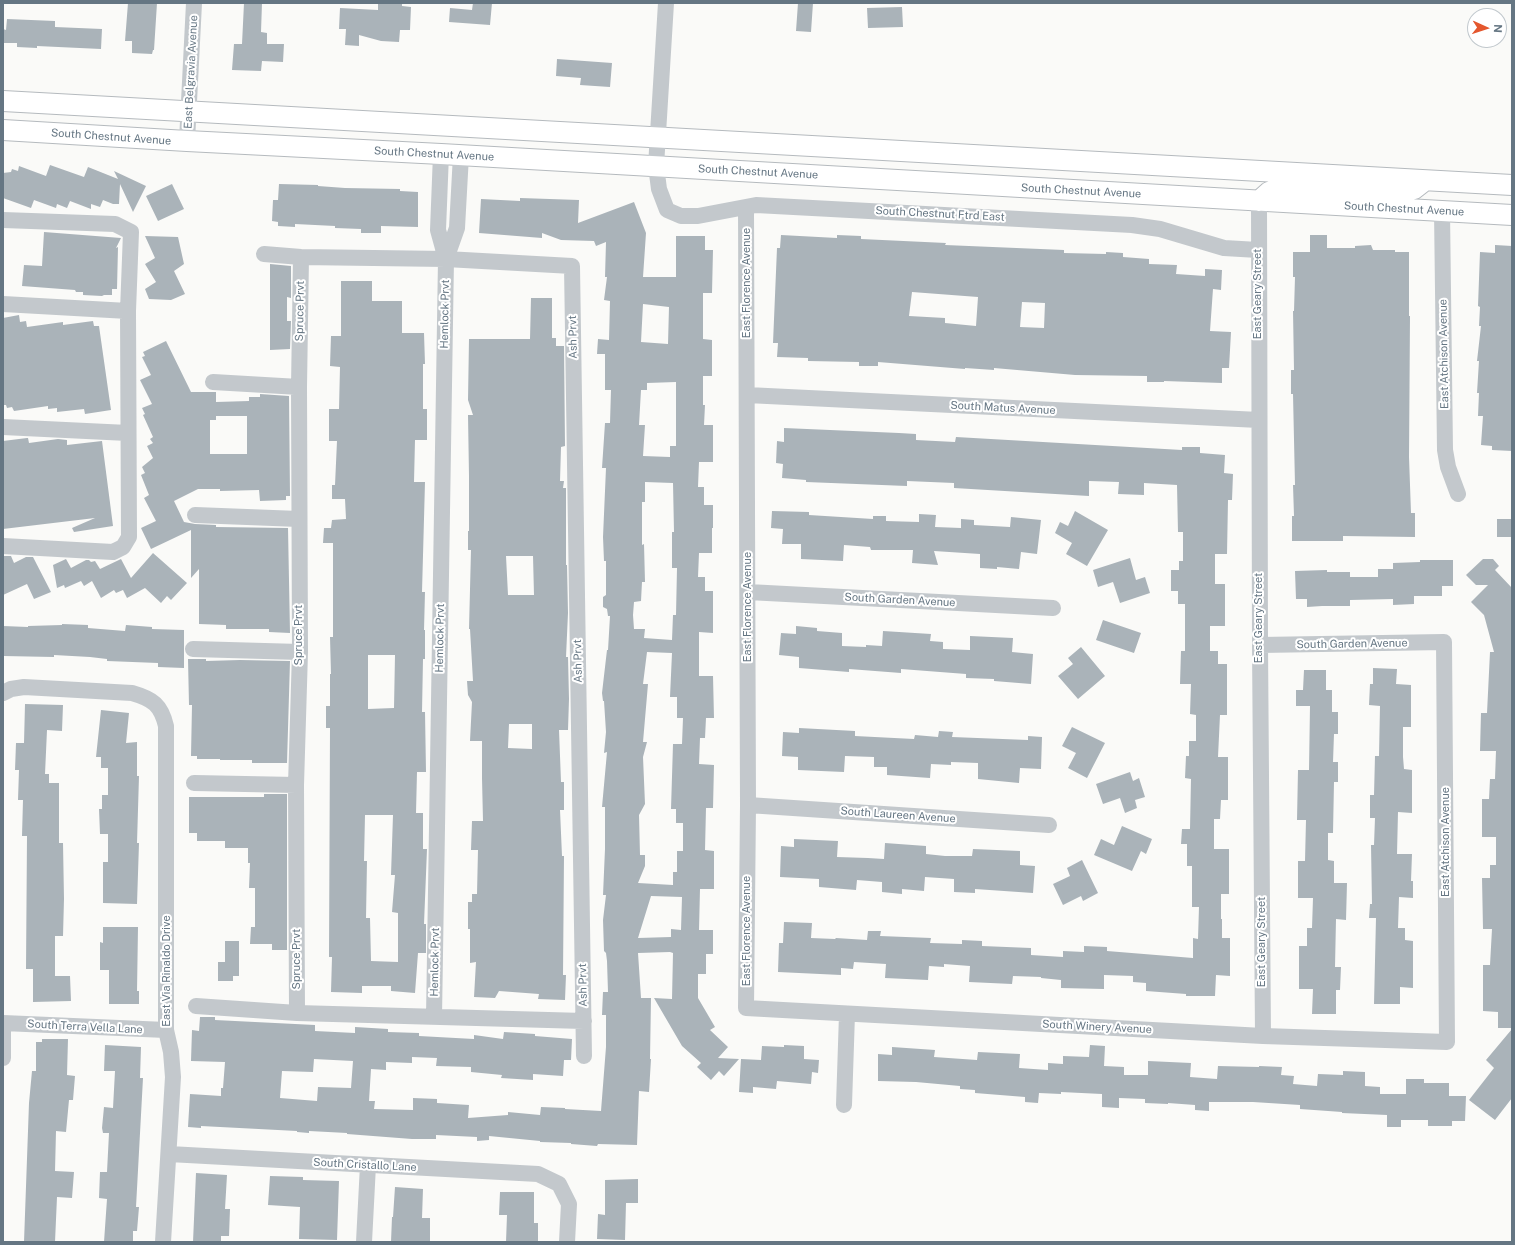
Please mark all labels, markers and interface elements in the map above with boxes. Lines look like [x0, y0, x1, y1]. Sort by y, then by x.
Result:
north arrow [1467, 8, 1507, 48]
street label: East Belgravia Avenue [181, 15, 201, 129]
text: N [1492, 24, 1504, 33]
street label: South Chestnut Avenue [50, 126, 172, 148]
street label: South Chestnut Avenue [373, 144, 495, 164]
street label: South Chestnut Avenue [697, 162, 819, 182]
street label: South Chestnut Avenue [1020, 181, 1142, 201]
street label: South Chestnut Avenue [1343, 199, 1465, 219]
street label: South Chestnut Ftrd East [875, 204, 1005, 224]
street label: East Florence Avenue [740, 228, 754, 338]
street label: East Geary Street [1251, 249, 1265, 339]
street label: Hemlock Prvt [438, 279, 452, 349]
street label: Spruce Prvt [293, 281, 307, 341]
street label: East Atchison Avenue [1436, 299, 1452, 409]
street label: Ash Prvt [566, 315, 580, 359]
street label: South Matus Avenue [950, 399, 1056, 417]
street label: East Florence Avenue [741, 552, 755, 662]
street label: East Geary Street [1252, 573, 1266, 663]
street label: South Garden Avenue [844, 590, 956, 610]
street label: Hemlock Prvt [433, 603, 447, 673]
street label: Spruce Prvt [292, 605, 306, 665]
street label: South Garden Avenue [1296, 636, 1408, 652]
street label: Ash Prvt [571, 639, 585, 683]
street label: East Atchison Avenue [1439, 787, 1453, 897]
street label: South Laureen Avenue [840, 804, 956, 826]
street label: East Florence Avenue [740, 876, 754, 986]
street label: East Geary Street [1255, 897, 1269, 987]
street label: East Via Rinaldo Drive [160, 915, 174, 1027]
street label: Hemlock Prvt [428, 927, 442, 997]
street label: Spruce Prvt [290, 929, 304, 989]
street label: Ash Prvt [576, 963, 590, 1007]
street label: South Terra Vella Lane [27, 1017, 143, 1037]
street label: South Winery Avenue [1042, 1018, 1152, 1036]
street label: South Cristallo Lane [313, 1156, 417, 1174]

